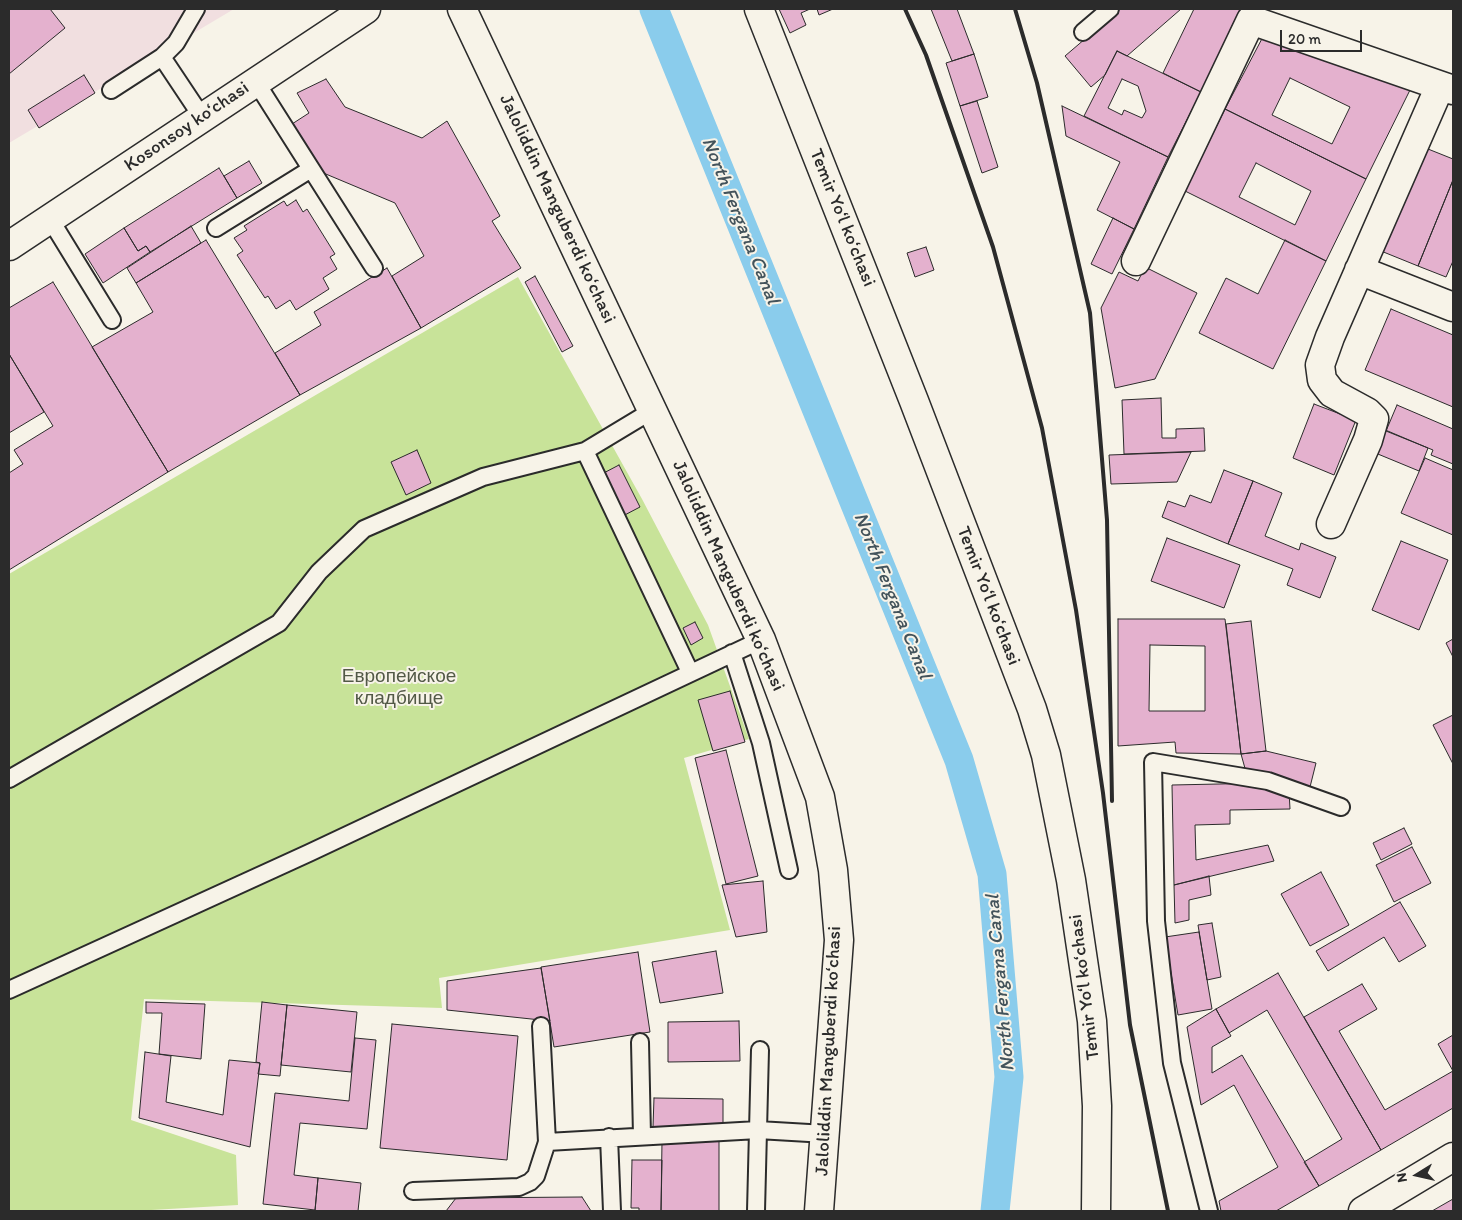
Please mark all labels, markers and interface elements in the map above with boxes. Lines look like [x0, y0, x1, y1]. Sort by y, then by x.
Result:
scale bar [1282, 20, 1364, 52]
text: 20 m [1288, 30, 1321, 48]
street label: Kosonsoy koʻchasi [120, 77, 254, 177]
street label: Jaloliddin Manguberdi koʻchasi [494, 91, 620, 327]
water label: North Fergana Canal [696, 134, 784, 308]
street label: Temir Yoʻl koʻchasi [804, 146, 880, 290]
street label: Jaloliddin Manguberdi koʻchasi [667, 457, 789, 695]
water label: North Fergana Canal [848, 509, 936, 683]
street label: Temir Yoʻl koʻchasi [951, 523, 1025, 669]
park label: Европейское кладбище [342, 666, 456, 710]
water label: North Fergana Canal [981, 893, 1021, 1073]
street label: Temir Yoʻl koʻchasi [1065, 913, 1105, 1061]
street label: Jaloliddin Manguberdi koʻchasi [811, 926, 847, 1176]
north arrow [1392, 1150, 1442, 1200]
text: N [1393, 1172, 1411, 1184]

